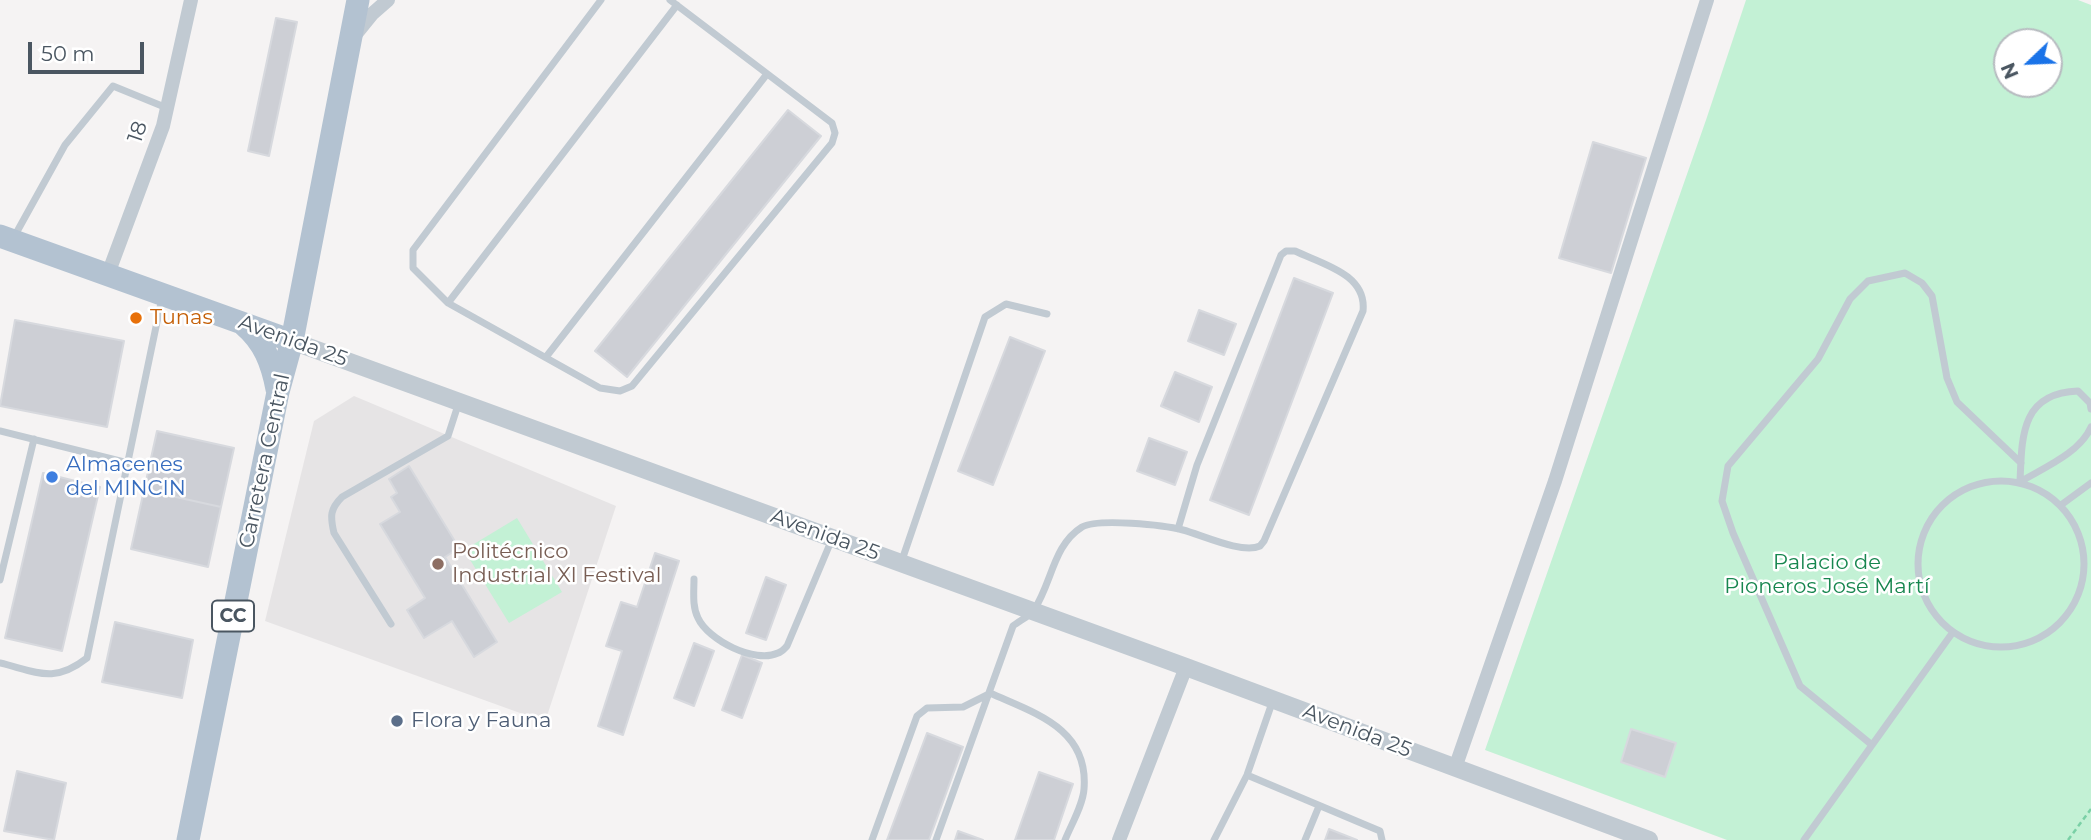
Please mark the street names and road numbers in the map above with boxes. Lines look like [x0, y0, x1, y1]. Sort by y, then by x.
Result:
street label: 18 [123, 118, 153, 146]
street label: Avenida 25 [235, 310, 351, 372]
street label: Carretera Central [234, 371, 296, 551]
street label: Avenida 25 [767, 504, 883, 566]
road number: CC [212, 600, 254, 632]
street label: Avenida 25 [1299, 699, 1415, 763]

